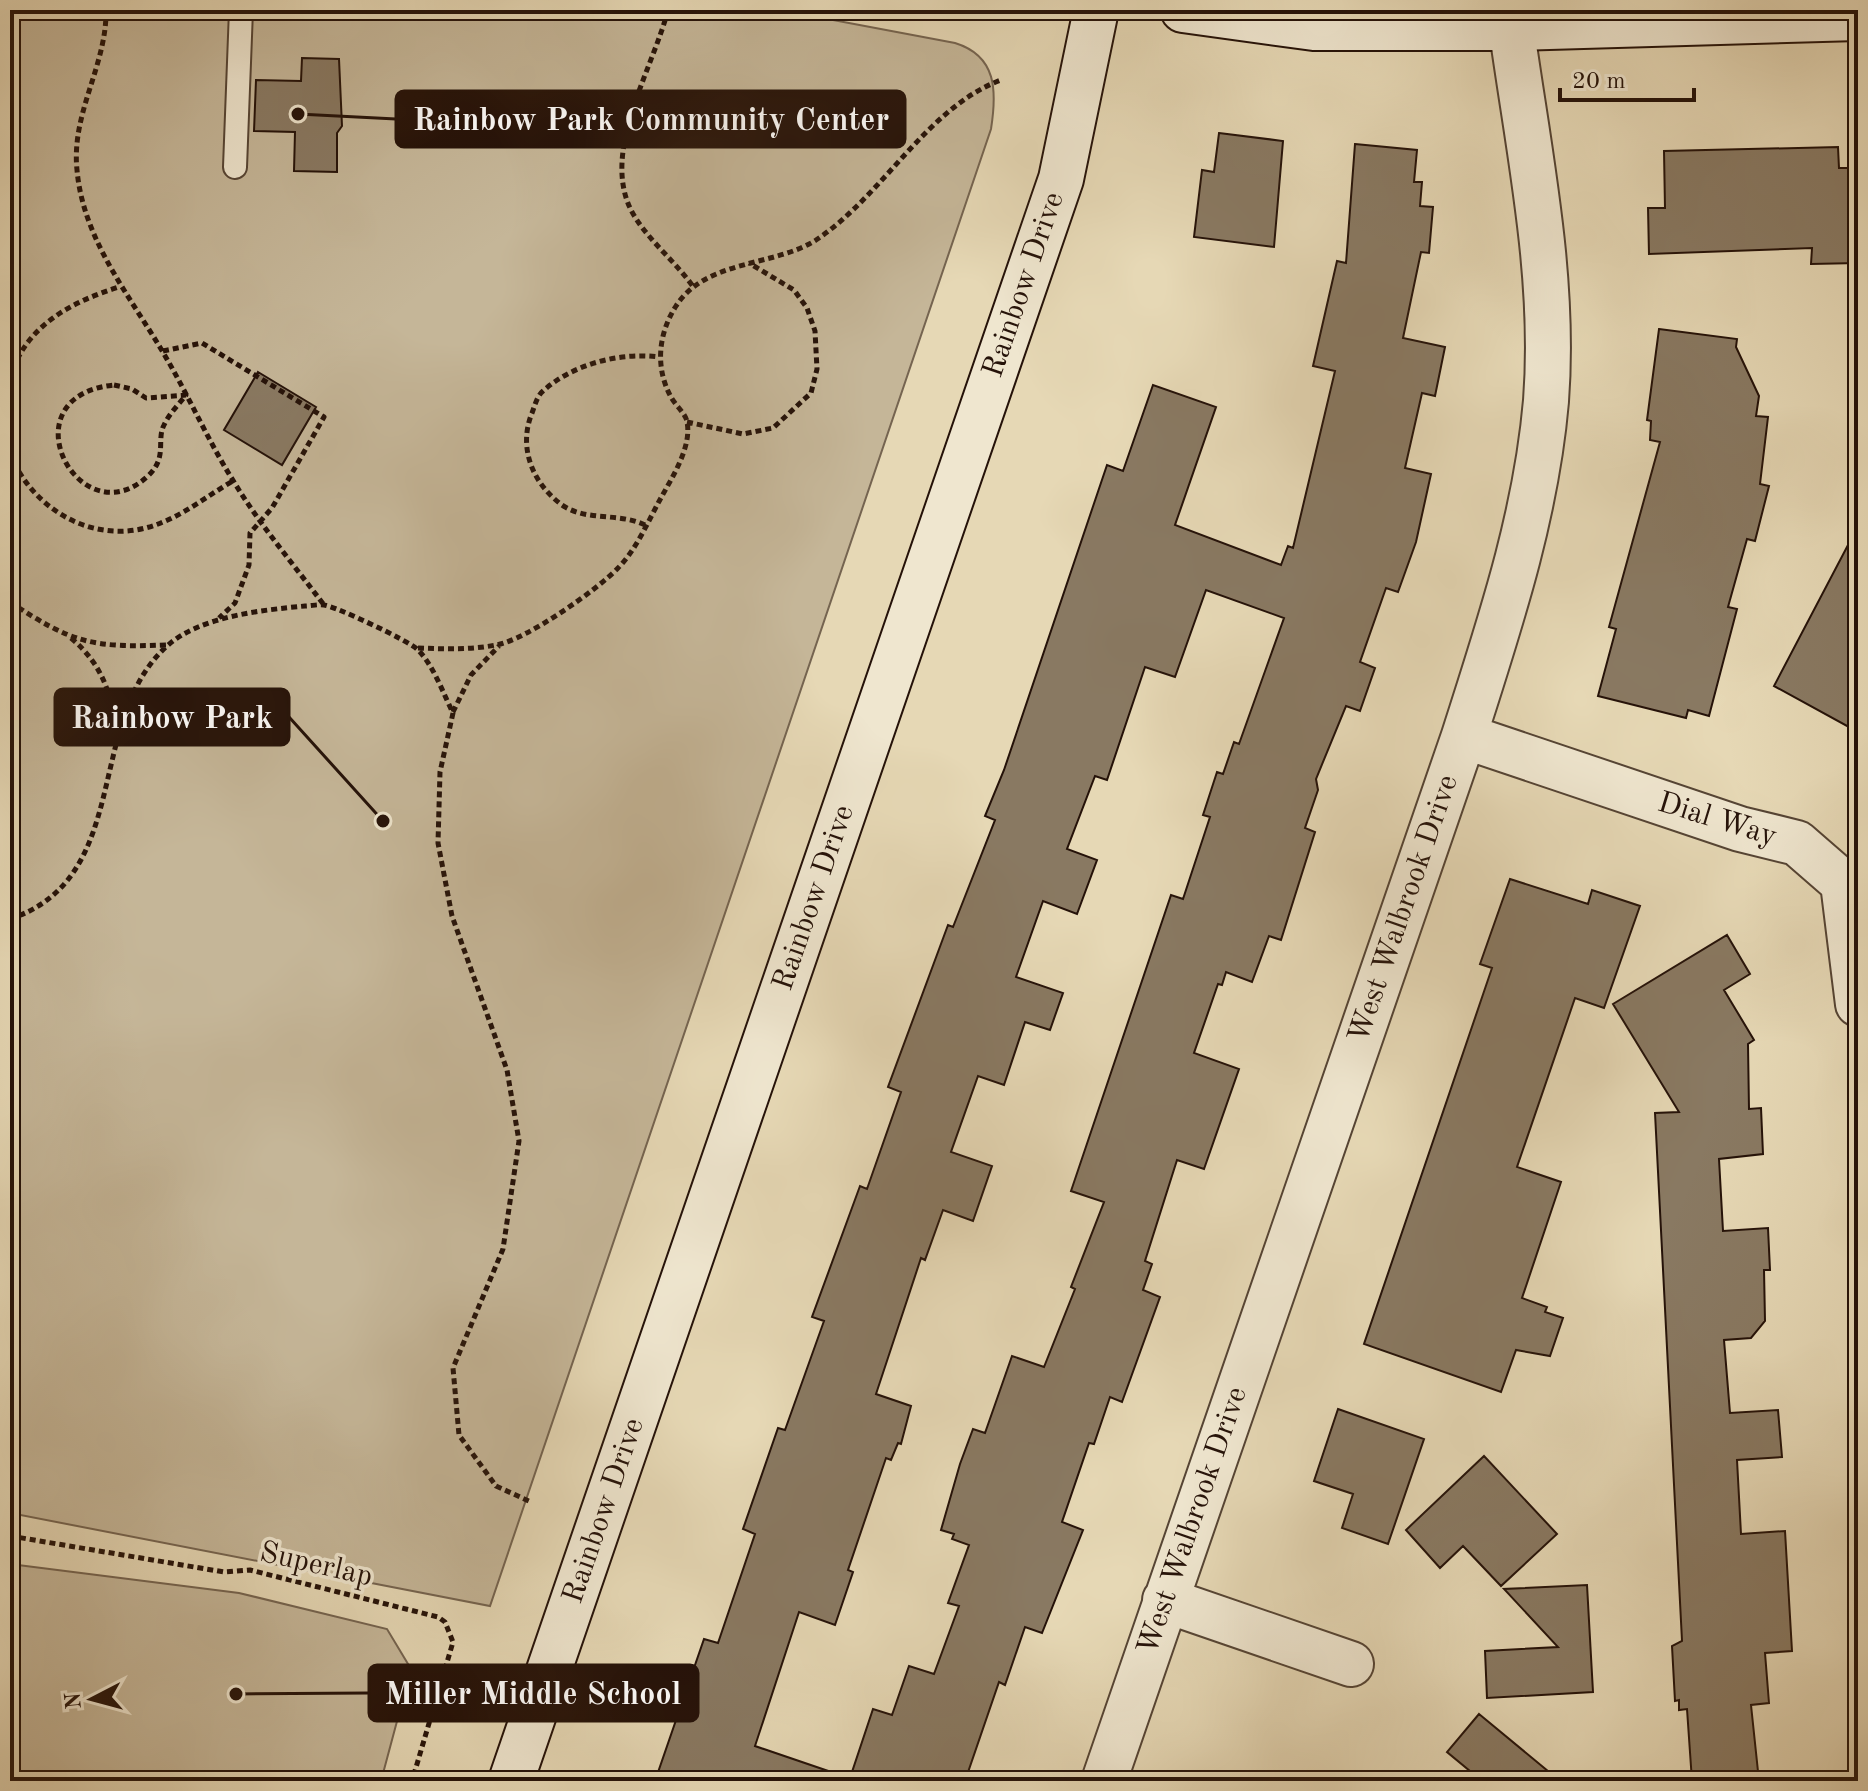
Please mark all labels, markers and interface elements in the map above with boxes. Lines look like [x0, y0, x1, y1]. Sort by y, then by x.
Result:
scale bar [1560, 52, 1694, 102]
text: 20 m [1572, 70, 1626, 94]
callout: Rainbow Park Community Center [396, 91, 905, 147]
text: Rainbow Park Community Center [413, 106, 889, 138]
street label: Rainbow Drive [978, 188, 1070, 382]
callout: Rainbow Park [55, 689, 289, 745]
text: Rainbow Park [71, 704, 273, 736]
street label: West Walbrook Drive [1344, 771, 1464, 1047]
street label: Dial Way [1654, 788, 1780, 852]
street label: Rainbow Drive [768, 801, 860, 995]
street label: West Walbrook Drive [1133, 1383, 1253, 1659]
street label: Rainbow Drive [558, 1414, 650, 1608]
street label: Superlap [257, 1537, 375, 1593]
north arrow [52, 1659, 132, 1739]
callout: Miller Middle School [369, 1665, 698, 1721]
text: Miller Middle School [385, 1680, 682, 1712]
text: N [62, 1691, 86, 1710]

